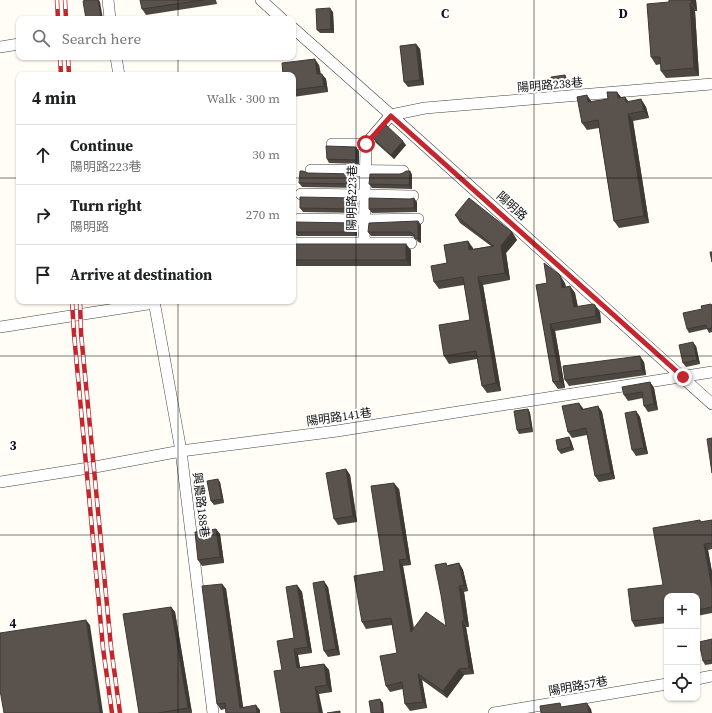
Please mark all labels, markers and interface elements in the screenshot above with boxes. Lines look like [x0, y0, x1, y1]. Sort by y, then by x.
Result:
text: C [441, 5, 449, 22]
text: D [618, 5, 628, 22]
search box [16, 16, 296, 60]
icon: search [30, 27, 52, 49]
text: Search here [62, 28, 141, 49]
street label: 陽明路238巷 [516, 74, 584, 96]
text: 4 min [32, 86, 76, 110]
text: Walk · 300 m [207, 90, 280, 107]
text: Continue [70, 135, 133, 156]
route start [357, 135, 375, 153]
icon: ahead [32, 144, 54, 166]
text: 30 m [252, 146, 280, 163]
text: 陽明路223巷 [70, 158, 142, 175]
street label: 陽明路223巷 [343, 165, 361, 231]
street label: 陽明路 [493, 188, 531, 224]
text: Turn right [70, 195, 142, 216]
icon: right [32, 204, 54, 226]
text: 270 m [246, 206, 280, 223]
text: 陽明路 [70, 218, 109, 235]
icon: arrive [32, 264, 54, 286]
text: Arrive at destination [70, 264, 212, 285]
route end [674, 368, 692, 386]
street label: 陽明路141巷 [305, 404, 373, 430]
text: 3 [9, 437, 17, 454]
street label: 興農路188巷 [189, 471, 213, 539]
map controls [664, 593, 700, 701]
button: + [664, 593, 700, 629]
text: 4 [9, 615, 17, 632]
button: − [664, 629, 700, 665]
button: locate [664, 665, 700, 701]
street label: 陽明路57巷 [547, 673, 609, 699]

